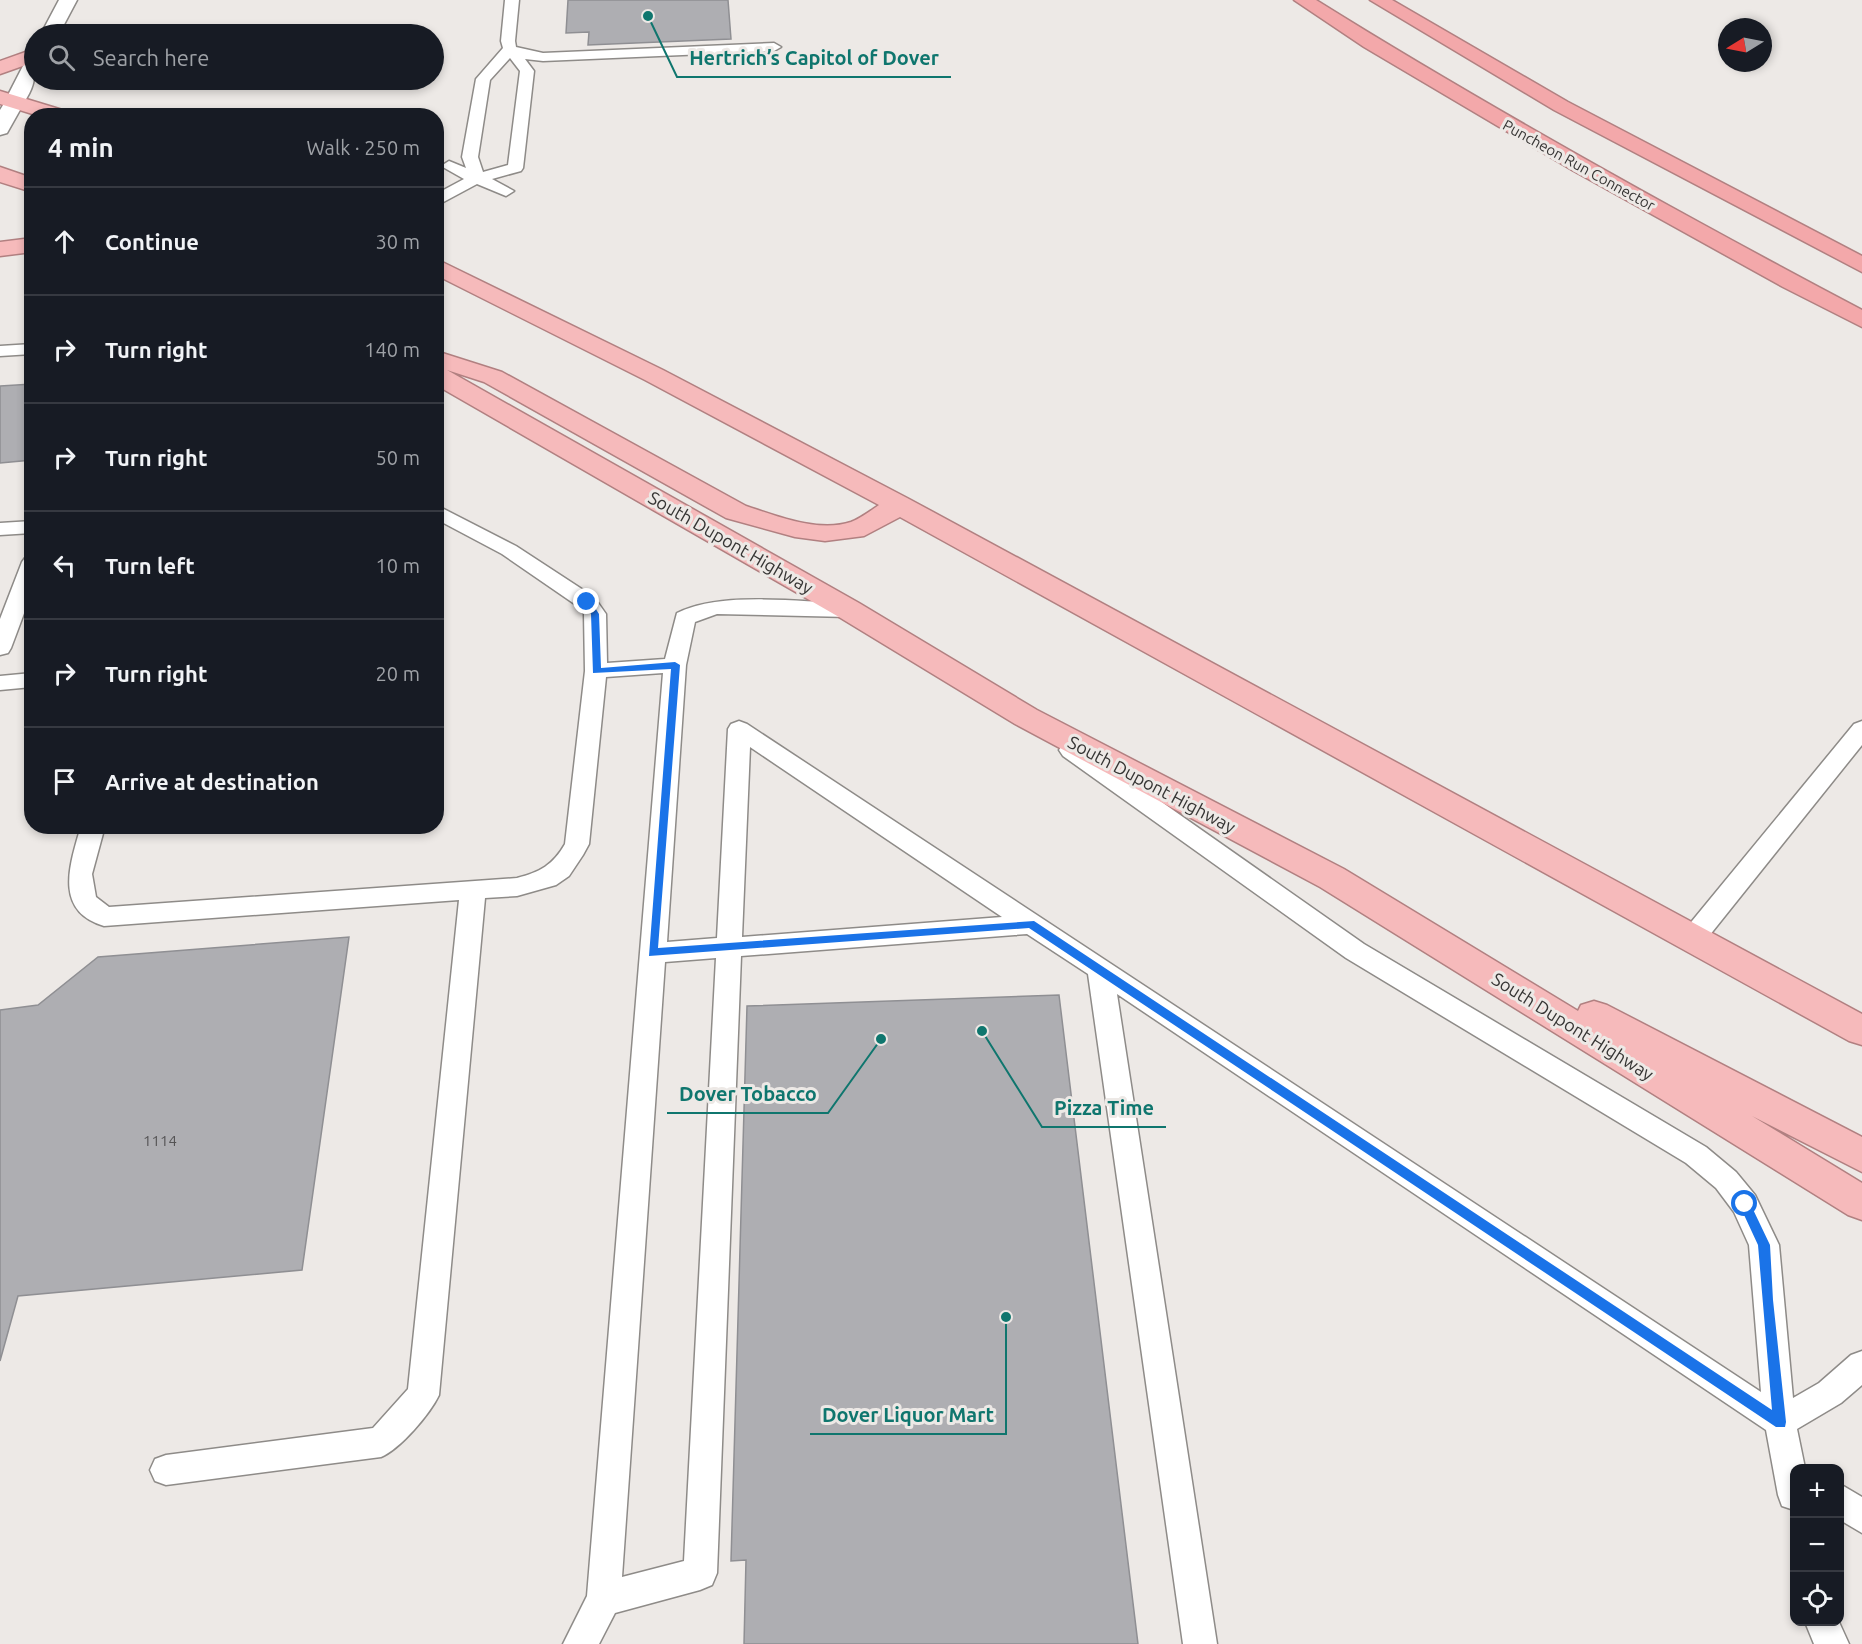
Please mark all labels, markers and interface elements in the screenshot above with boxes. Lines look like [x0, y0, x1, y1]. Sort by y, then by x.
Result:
north arrow [1718, 18, 1772, 72]
search box [24, 24, 444, 90]
callout: Hertrich’s Capitol of Dover [677, 39, 951, 77]
icon: search [45, 41, 78, 74]
text: Search here [93, 45, 209, 70]
text: Hertrich’s Capitol of Dover [689, 46, 940, 69]
street label: Puncheon Run Connector [1500, 116, 1658, 214]
text: 4 min [48, 133, 114, 162]
text: Walk · 250 m [307, 136, 420, 159]
icon: ahead [48, 225, 81, 258]
text: Continue [105, 229, 199, 254]
text: 30 m [376, 230, 420, 253]
icon: right [48, 333, 81, 366]
text: Turn right [105, 337, 207, 362]
text: 140 m [364, 338, 420, 361]
icon: right [48, 441, 81, 474]
text: Turn right [105, 445, 207, 470]
text: 50 m [376, 446, 420, 469]
street label: South Dupont Highway [645, 487, 817, 597]
icon: left [48, 549, 81, 582]
text: Turn left [105, 553, 195, 578]
text: 10 m [376, 554, 420, 577]
route end [573, 588, 599, 614]
icon: right [48, 657, 81, 690]
text: Turn right [105, 661, 207, 686]
text: 20 m [376, 662, 420, 685]
street label: South Dupont Highway [1065, 731, 1239, 837]
icon: arrive [48, 765, 81, 798]
text: Arrive at destination [105, 769, 319, 794]
street label: South Dupont Highway [1489, 968, 1658, 1084]
callout: Dover Tobacco [667, 1075, 828, 1113]
text: Dover Tobacco [679, 1082, 817, 1105]
callout: Pizza Time [1042, 1089, 1166, 1127]
text: Pizza Time [1054, 1096, 1154, 1119]
house number: 1114 [143, 1132, 177, 1149]
route start [1731, 1190, 1757, 1216]
callout: Dover Liquor Mart [810, 1396, 1006, 1434]
text: Dover Liquor Mart [822, 1403, 994, 1426]
map controls [1790, 1464, 1844, 1626]
button: + [1790, 1464, 1844, 1518]
button: − [1790, 1518, 1844, 1572]
button: locate [1790, 1572, 1844, 1626]

